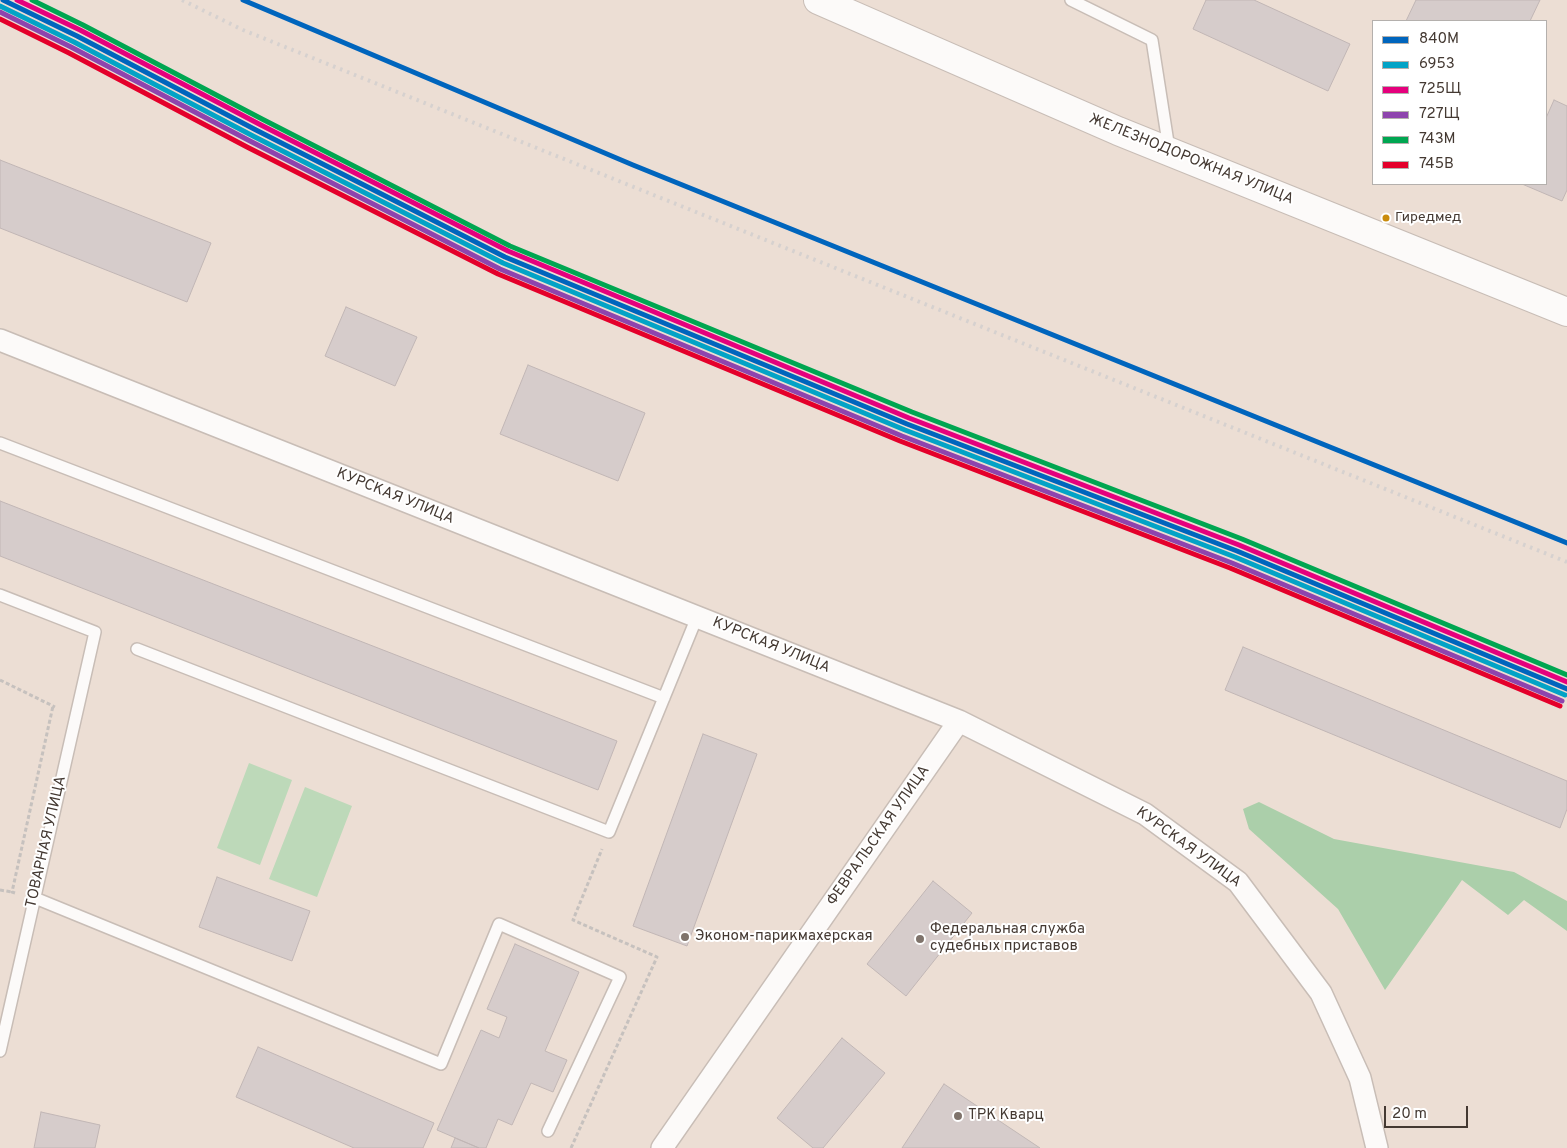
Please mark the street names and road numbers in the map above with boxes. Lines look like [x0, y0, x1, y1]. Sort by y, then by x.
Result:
street label: ЖЕЛЕЗНОДОРОЖНАЯ УЛИЦА [1086, 111, 1296, 209]
street label: КУРСКАЯ УЛИЦА [334, 465, 456, 529]
street label: КУРСКАЯ УЛИЦА [710, 614, 832, 678]
street label: ФЕВРАЛЬСКАЯ УЛИЦА [824, 763, 934, 909]
street label: ТОВАРНАЯ УЛИЦА [23, 774, 71, 910]
street label: КУРСКАЯ УЛИЦА [1132, 804, 1244, 892]

